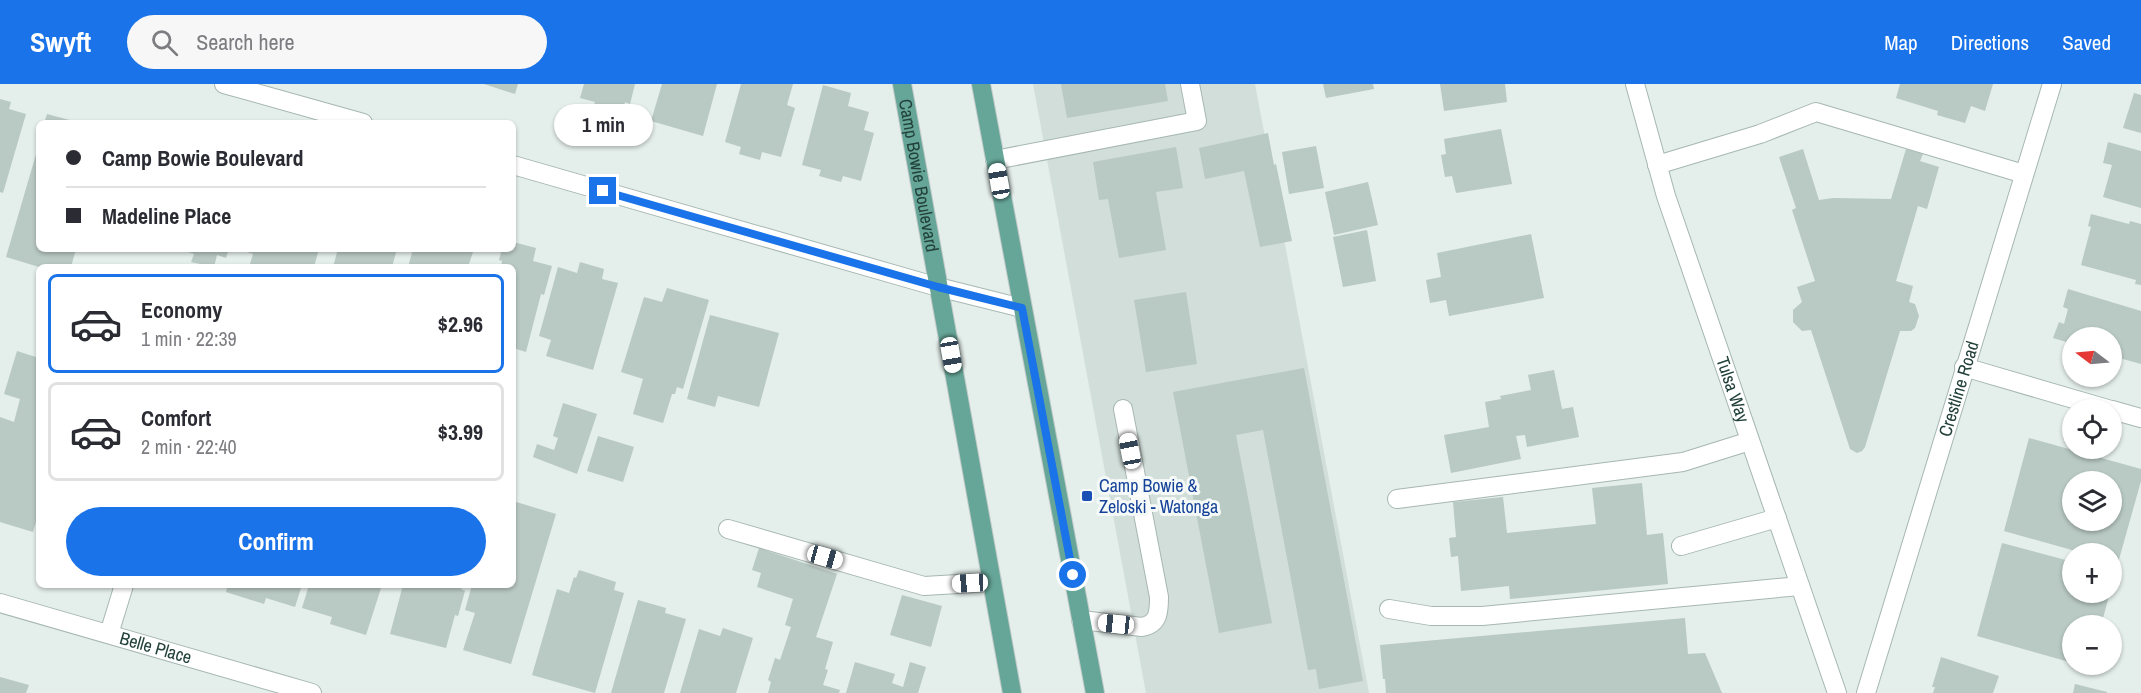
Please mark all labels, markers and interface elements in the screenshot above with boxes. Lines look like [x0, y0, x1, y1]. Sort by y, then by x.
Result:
search box [127, 15, 547, 69]
text: Swyft [30, 23, 91, 61]
icon: search [148, 26, 181, 59]
text: Search here [196, 27, 295, 57]
text: Map [1884, 28, 1918, 57]
text: Directions [1951, 28, 2029, 57]
text: Saved [2062, 28, 2111, 57]
street label: Camp Bowie Boulevard [893, 97, 945, 254]
callout: 1 min [554, 104, 652, 146]
text: 1 min [582, 111, 625, 138]
text: Camp Bowie Boulevard [102, 143, 304, 173]
car [987, 162, 1011, 200]
route end [589, 177, 616, 204]
text: Madeline Place [102, 201, 231, 231]
text: Economy [141, 295, 222, 325]
icon: car [69, 297, 123, 351]
text: $2.96 [438, 309, 483, 339]
text: 1 min · 22:39 [141, 325, 237, 352]
north arrow [2062, 327, 2122, 387]
map controls [2062, 327, 2122, 675]
car [939, 336, 963, 374]
street label: Crestline Road [1932, 338, 1985, 439]
street label: Tulsa Way [1710, 353, 1756, 426]
button: locate [2062, 399, 2122, 459]
text: Comfort [141, 403, 211, 433]
icon: car [69, 405, 123, 459]
text: $3.99 [438, 417, 483, 447]
car [1118, 432, 1142, 470]
text: 2 min · 22:40 [141, 433, 237, 460]
button: layers [2062, 471, 2122, 531]
place label: Camp Bowie & Zeloski - Watonga [1099, 473, 1218, 519]
marker: Camp Bowie & Zeloski - Watonga [1080, 489, 1094, 503]
button: Confirm [66, 507, 486, 576]
car [805, 543, 845, 571]
button: + [2062, 543, 2122, 603]
route start [1059, 561, 1086, 588]
car [952, 573, 988, 593]
car [1097, 613, 1135, 635]
button: − [2062, 615, 2122, 675]
street label: Belle Place [117, 625, 195, 670]

